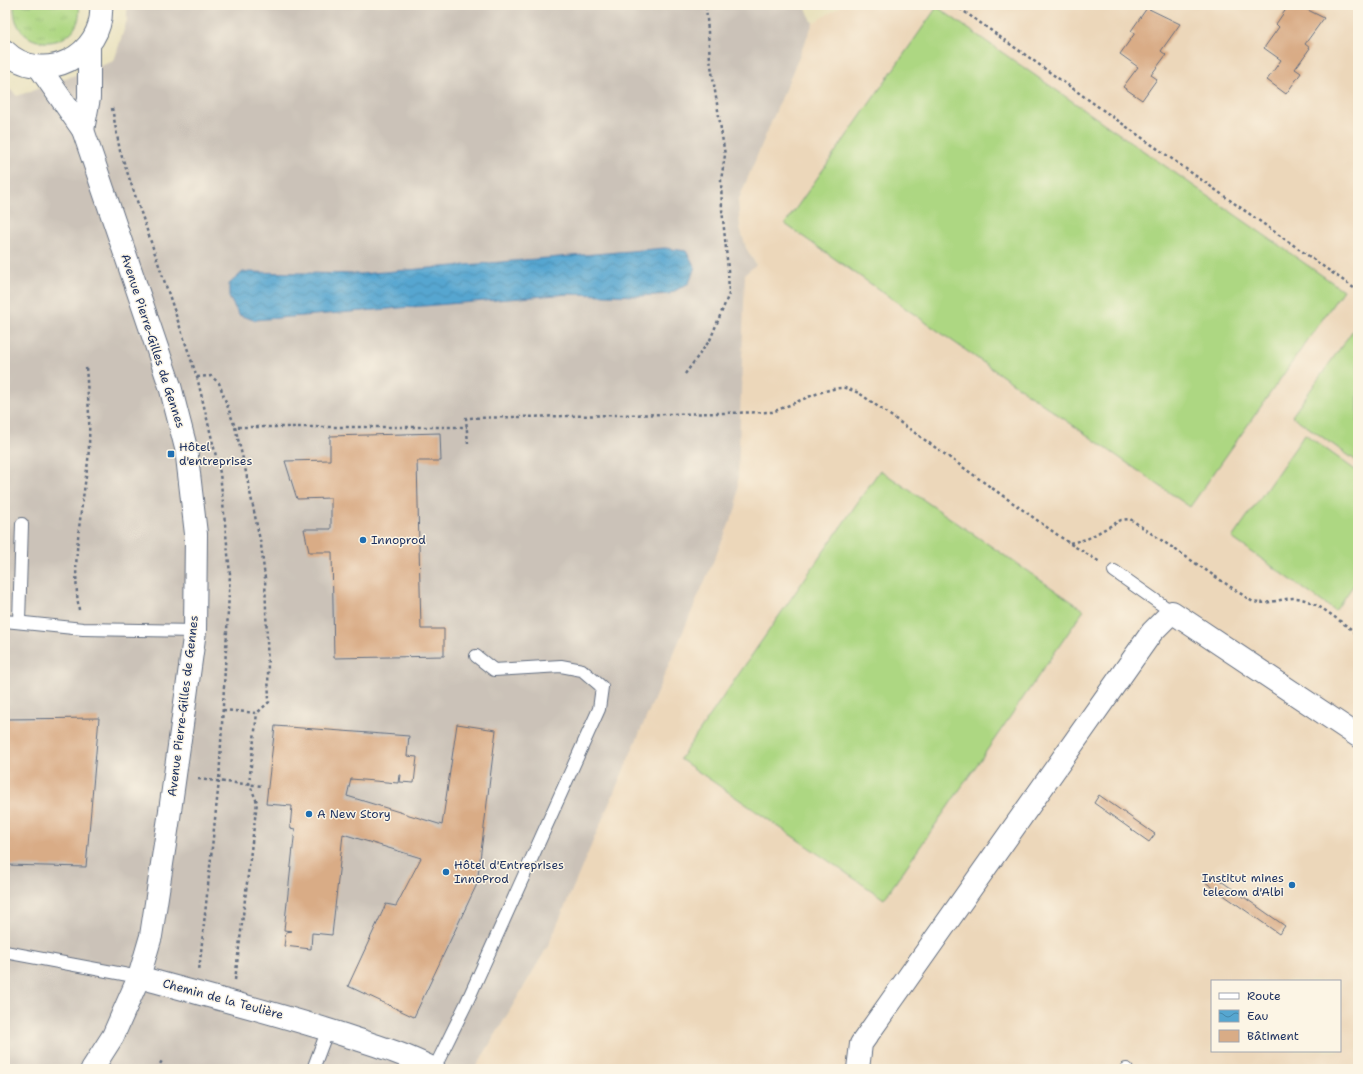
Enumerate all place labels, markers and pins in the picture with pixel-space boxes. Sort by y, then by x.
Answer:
place label: Hôtel d'entreprises [179,439,252,469]
marker: Hôtel d'entreprises [166,449,176,459]
place label: Innoprod [371,532,426,548]
marker: Innoprod [358,535,368,545]
place label: A New Story [317,806,391,822]
marker: A New Story [304,809,314,819]
place label: Hôtel d'Entreprises InnoProd [454,857,564,887]
marker: Hôtel d'Entreprises InnoProd [441,867,451,877]
place label: Institut mines telecom d'Albi [1202,870,1284,900]
marker: Institut mines telecom d'Albi [1287,880,1297,890]

